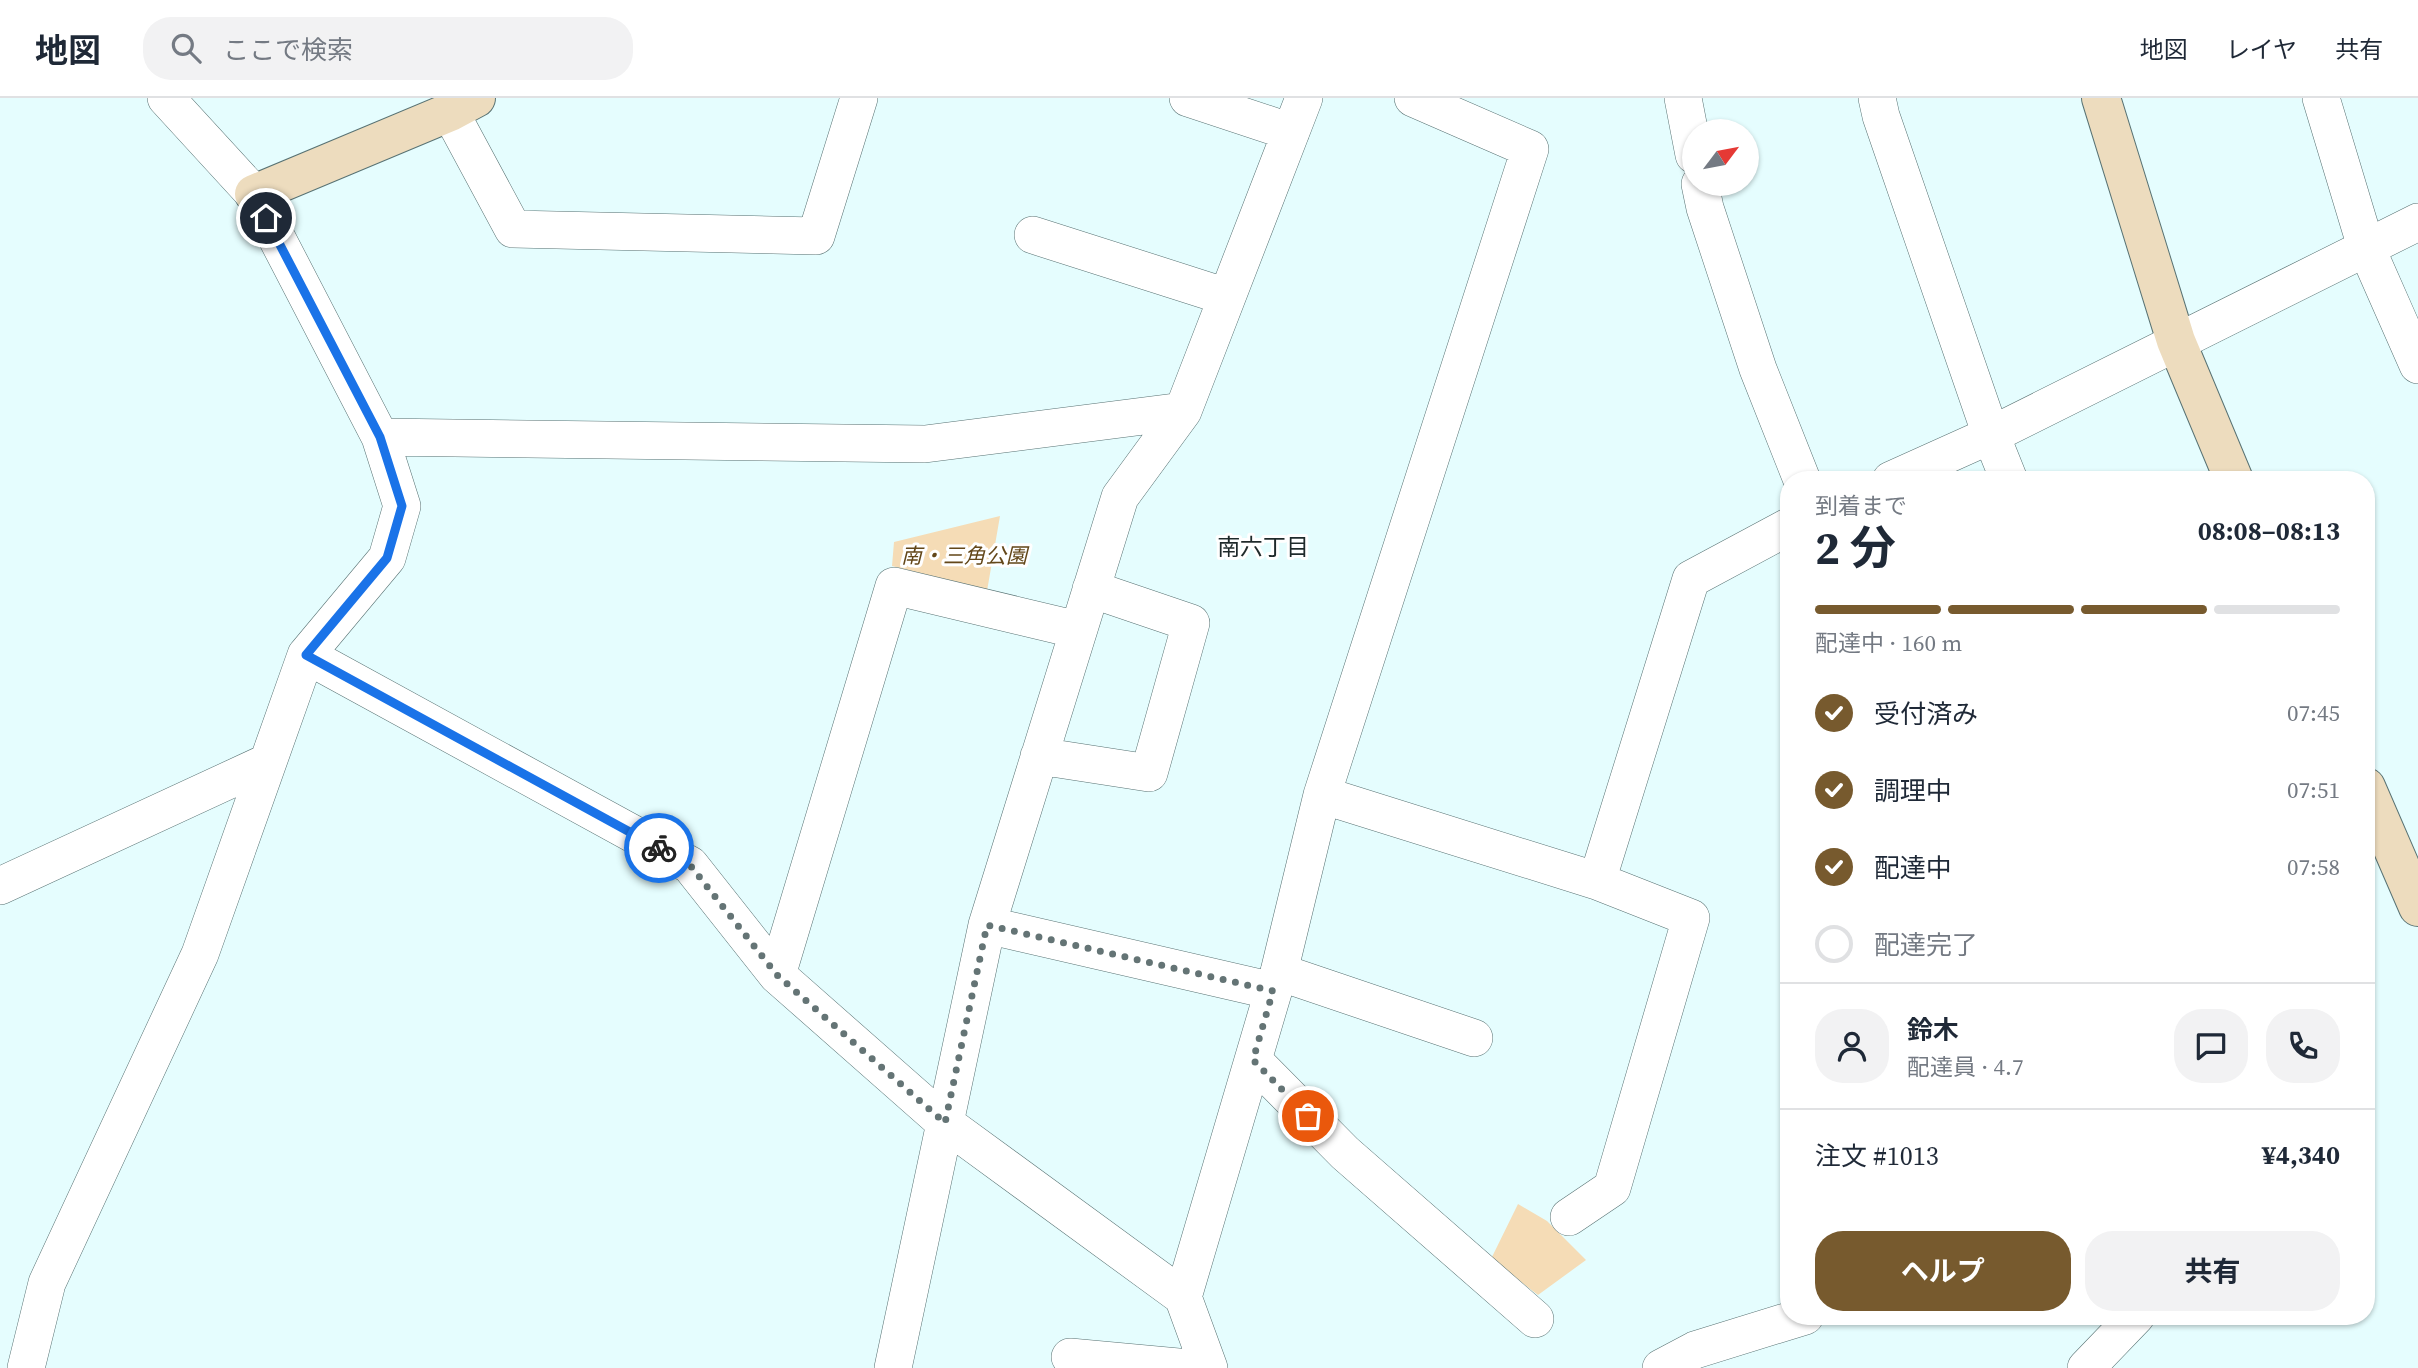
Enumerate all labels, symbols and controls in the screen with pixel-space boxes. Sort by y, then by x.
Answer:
search box [143,17,633,80]
text: 地図 [35,28,101,73]
icon: search [167,29,205,67]
text: ここで検索 [223,32,353,68]
text: 地図 [2140,33,2188,66]
text: レイヤ [2226,33,2297,66]
text: 共有 [2335,33,2383,66]
north arrow [1682,119,1759,196]
map controls [1682,119,1759,196]
pin [236,188,296,248]
icon: home [247,199,285,237]
text: 到着まで [1815,490,1907,522]
text: 08:08–08:13 [2198,513,2340,549]
text: 2 分 [1815,516,1896,579]
district label: 南六丁目 [1217,531,1309,563]
park label: 南・三角公園 [901,541,1030,570]
text: 配達中 · 160 m [1815,627,1962,659]
icon: check [1815,694,1853,732]
text: 受付済み [1874,696,1978,732]
text: 07:45 [2287,697,2340,729]
icon: check [1815,771,1853,809]
text: 調理中 [1874,773,1952,809]
text: 07:51 [2287,774,2340,806]
courier [624,813,694,883]
icon: bike [640,829,678,867]
icon: check [1815,848,1853,886]
text: 配達中 [1874,850,1952,886]
text: 07:58 [2287,851,2340,883]
text: 配達完了 [1874,927,1978,963]
button: person [1815,1009,1889,1083]
button: chat [2174,1009,2248,1083]
button: phone [2266,1009,2340,1083]
text: 鈴木 [1907,1012,1959,1048]
text: 配達員 · 4.7 [1907,1051,2024,1083]
pin [1278,1086,1338,1146]
icon: bag [1289,1097,1327,1135]
text: ¥4,340 [2262,1137,2340,1173]
text: 注文 #1013 [1815,1138,1939,1174]
button: ヘルプ [1815,1231,2071,1311]
button: 共有 [2085,1231,2340,1311]

